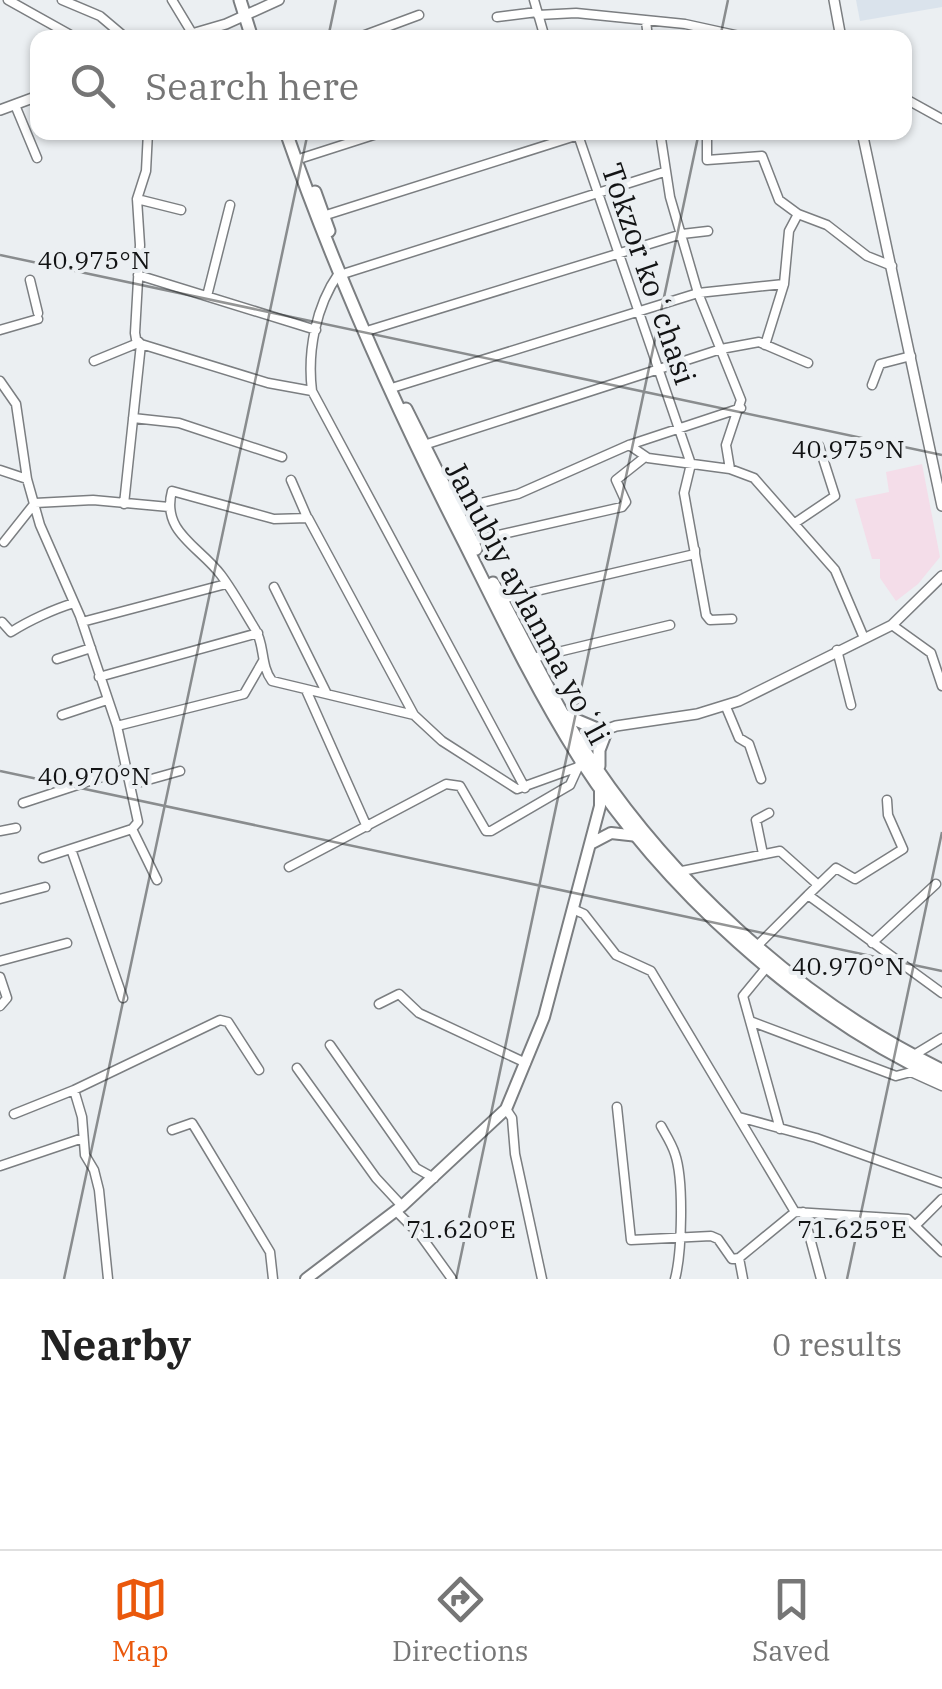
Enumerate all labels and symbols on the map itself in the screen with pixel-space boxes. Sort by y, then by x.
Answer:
street label: Tokzor koʻchasi [593,158,706,389]
text: 40.975°N [38,243,150,276]
text: 40.975°N [792,432,904,465]
street label: Janubiy aylanma yoʻli [437,454,620,751]
text: 40.970°N [38,759,150,792]
text: 40.970°N [792,949,904,982]
text: 71.620°E [406,1212,516,1245]
text: 71.625°E [797,1212,907,1245]

